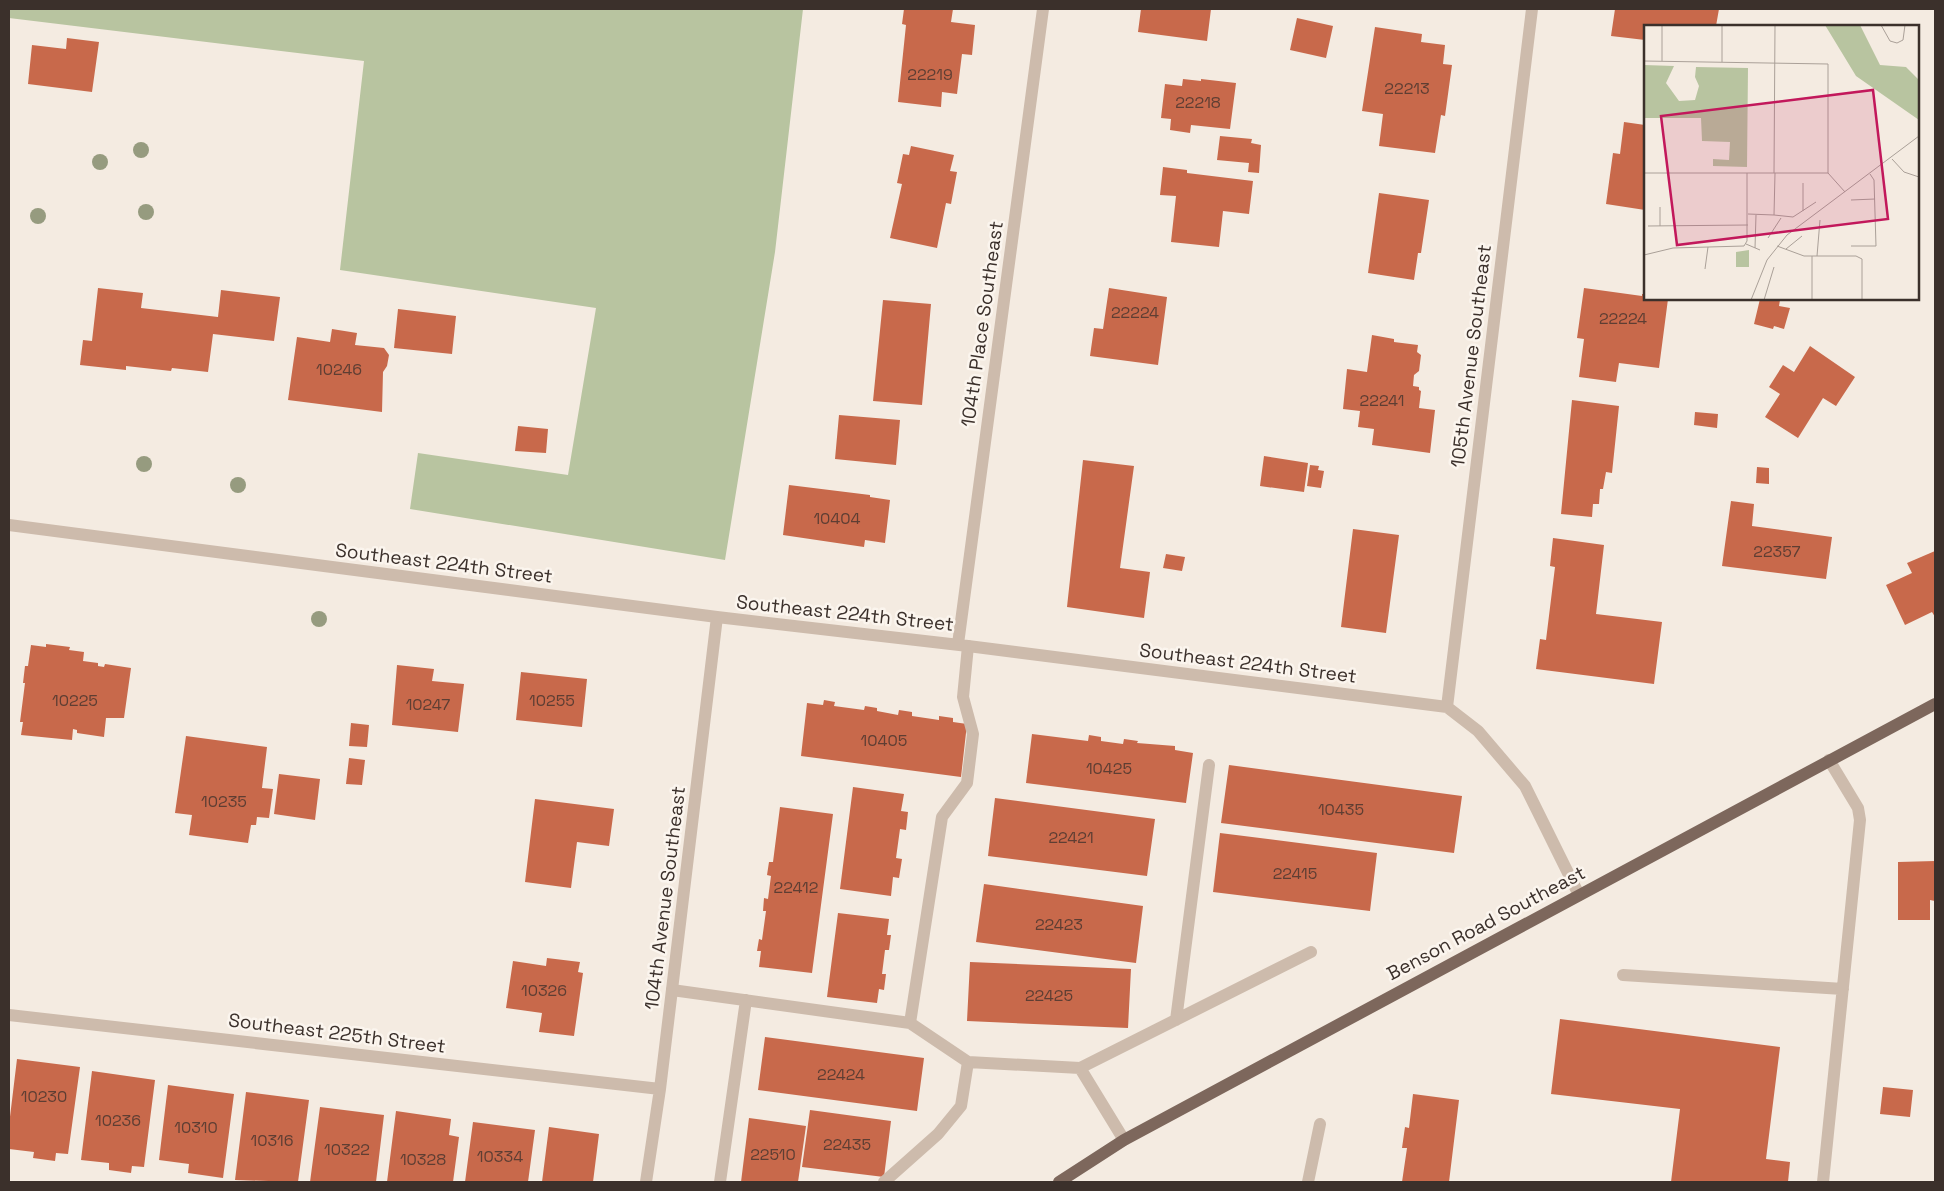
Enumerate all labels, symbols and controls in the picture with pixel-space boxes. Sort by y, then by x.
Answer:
inset map [1644,25,1919,300]
house number: 22219 [907,64,953,85]
house number: 22213 [1384,78,1430,99]
house number: 22218 [1175,92,1221,113]
street label: 104th Place Southeast [955,220,1009,428]
street label: 105th Avenue Southeast [1445,243,1497,469]
house number: 22224 [1111,302,1159,323]
house number: 22224 [1599,308,1647,329]
house number: 10246 [316,359,362,380]
house number: 22241 [1360,390,1404,411]
house number: 10404 [813,508,861,529]
street label: Southeast 224th Street [334,537,554,589]
house number: 22357 [1753,541,1801,562]
street label: Southeast 224th Street [735,589,955,637]
street label: Southeast 224th Street [1138,637,1358,689]
house number: 10225 [52,690,98,711]
house number: 10255 [529,690,575,711]
house number: 10247 [406,694,450,715]
house number: 10405 [861,730,907,751]
house number: 10425 [1086,758,1132,779]
street label: 104th Avenue Southeast [639,785,691,1011]
house number: 10235 [201,791,247,812]
house number: 10435 [1318,799,1364,820]
house number: 22421 [1048,827,1094,848]
street label: Benson Road Southeast [1382,860,1590,986]
house number: 22415 [1273,863,1317,884]
house number: 22412 [774,877,818,898]
house number: 22423 [1035,914,1083,935]
house number: 10326 [521,980,567,1001]
house number: 22425 [1025,985,1073,1006]
street label: Southeast 225th Street [227,1007,447,1059]
house number: 22424 [817,1064,865,1085]
house number: 10230 [21,1086,67,1107]
house number: 10236 [95,1110,141,1131]
house number: 10310 [174,1117,218,1138]
house number: 10316 [251,1130,293,1151]
house number: 22435 [823,1134,871,1155]
house number: 10322 [324,1139,370,1160]
house number: 22510 [750,1144,796,1165]
house number: 10334 [477,1146,523,1167]
house number: 10328 [400,1149,446,1170]

